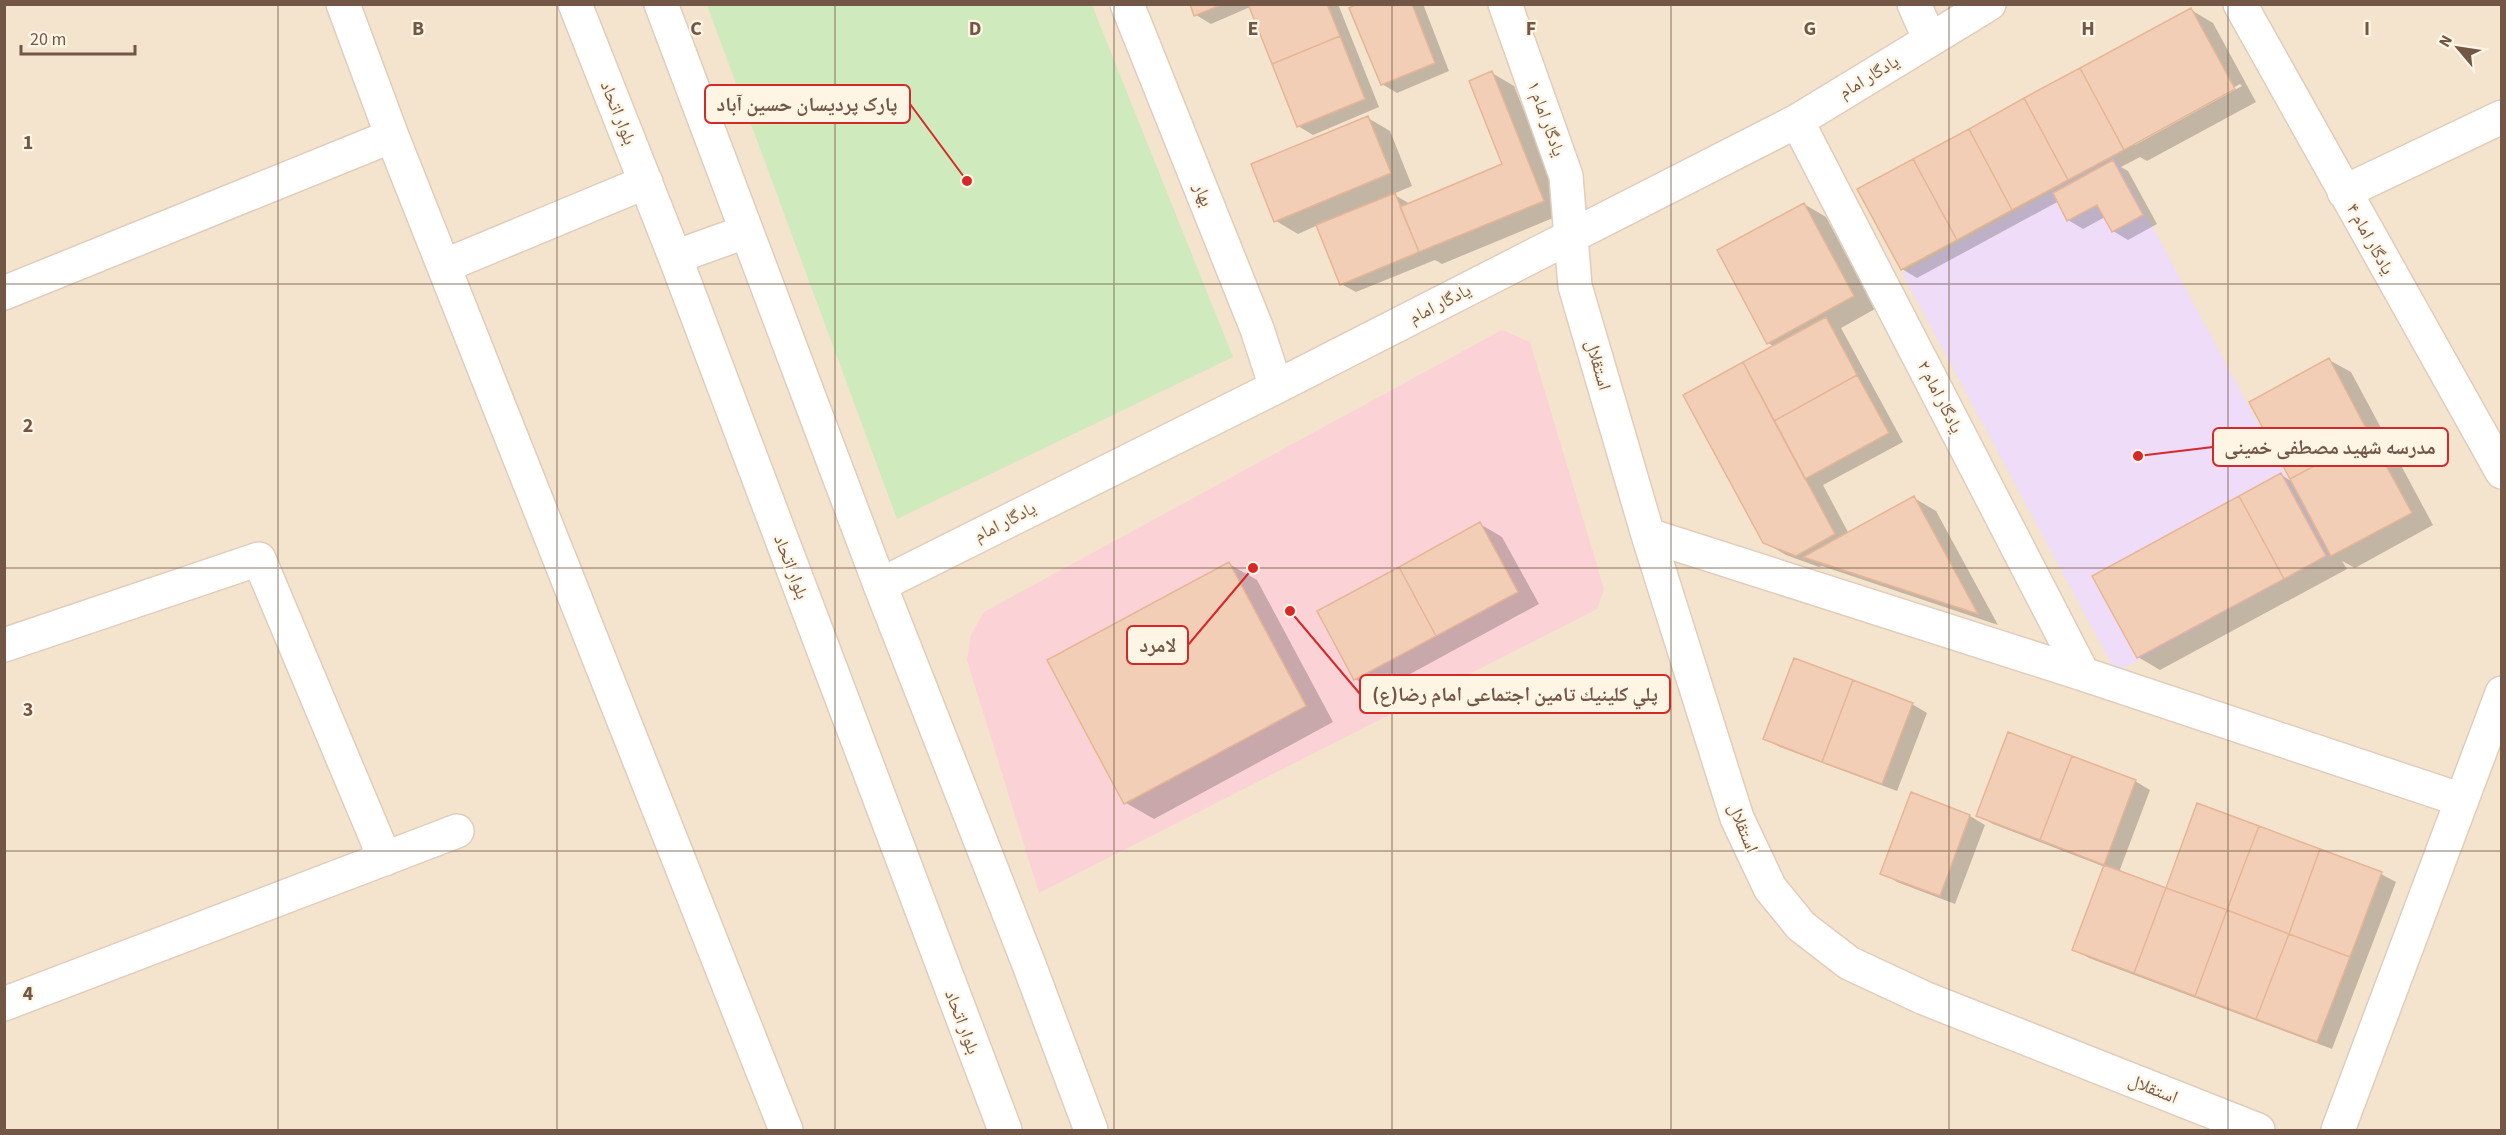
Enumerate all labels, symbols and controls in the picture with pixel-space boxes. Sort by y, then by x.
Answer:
text: B [412,15,424,43]
text: C [690,15,702,43]
text: D [969,15,981,43]
text: E [1248,15,1258,43]
text: F [1526,15,1536,43]
text: G [1804,15,1816,43]
text: H [2081,15,2095,43]
text: I [2364,15,2370,43]
scale bar [21,18,135,56]
north arrow [2428,18,2488,78]
text: 20 m [30,27,66,52]
text: N [2434,31,2458,51]
street label: یادگار امام [1834,49,1904,105]
street label: بلوار اتحاد [594,77,642,149]
street label: یادگار امام ۱ [1521,78,1571,160]
callout: پارک پردیسان حسین آباد [705,85,910,123]
text: پارک پردیسان حسین آباد [717,91,898,119]
text: 1 [23,129,33,157]
street label: بهار [1187,179,1219,211]
street label: یادگار امام ۴ [2340,199,2400,279]
street label: یادگار امام [1405,278,1475,330]
street label: استقلال [1579,337,1617,393]
street label: یادگار امام ۲ [1911,356,1969,438]
text: 2 [23,412,33,440]
callout: مدرسه شهید مصطفی خمینی [2213,428,2448,466]
text: مدرسه شهید مصطفی خمینی [2224,434,2436,462]
street label: یادگار امام [970,496,1040,548]
street label: بلوار اتحاد [767,531,815,603]
callout: لامرد [1127,626,1188,664]
text: لامرد [1140,632,1176,660]
callout: پلي كلينيك تامین اجتماعی امام رضا(ع) [1360,675,1670,713]
text: پلي كلينيك تامین اجتماعی امام رضا(ع) [1372,681,1658,710]
text: 3 [23,696,33,724]
street label: استقلال [1722,800,1764,856]
text: 4 [23,980,34,1008]
street label: بلوار اتحاد [938,986,986,1058]
street label: استقلال [2125,1068,2181,1110]

